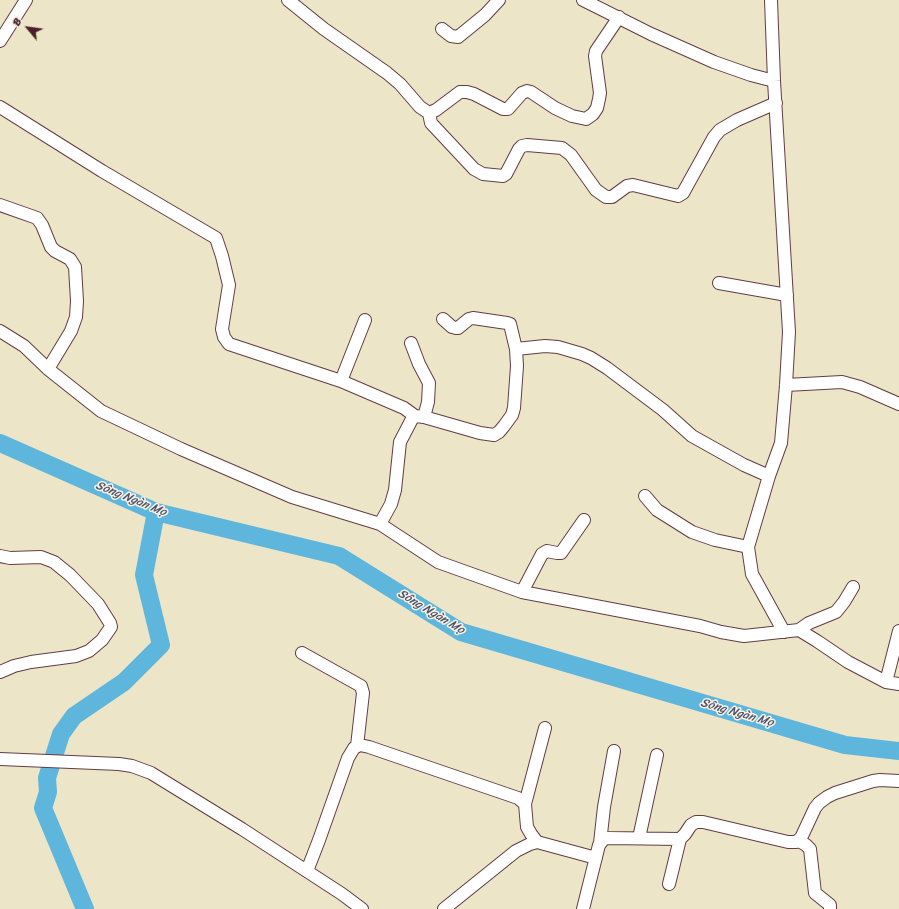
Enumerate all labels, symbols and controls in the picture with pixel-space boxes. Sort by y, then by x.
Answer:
north arrow [8,8,48,48]
text: B [7,14,27,30]
water label: Sông Ngàn Mọ [93,478,169,520]
water label: Sông Ngàn Mọ [395,586,467,638]
water label: Sông Ngàn Mọ [699,696,775,730]

